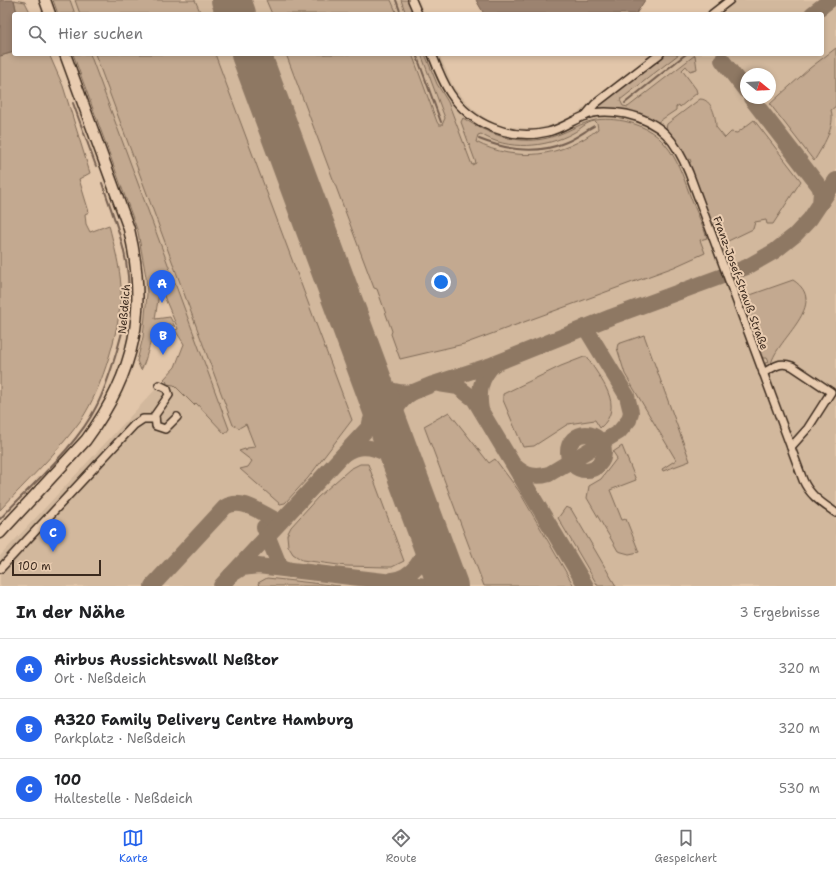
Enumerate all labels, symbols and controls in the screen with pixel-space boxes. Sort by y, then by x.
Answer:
search box [12,12,824,56]
icon: search [26,23,48,45]
text: Hier suchen [58,24,143,44]
north arrow [740,68,776,104]
street label: Franz-Josef-Strauß Straße [709,214,772,352]
pin: A [149,270,175,303]
your location [431,272,451,292]
street label: Neßdeich [115,283,134,335]
pin: B [150,322,176,355]
pin: C [40,519,66,552]
scale bar [12,558,101,577]
text: 100 m [18,559,51,574]
text: In der Nähe [16,601,125,623]
text: 3 Ergebnisse [740,604,820,621]
text: Airbus Aussichtswall Neßtor [54,650,279,670]
text: A [24,660,34,677]
text: 320 m [778,660,820,677]
text: Ort · Neßdeich [54,670,146,687]
text: A320 Family Delivery Centre Hamburg [54,710,353,730]
text: B [25,720,33,737]
text: 320 m [778,720,820,737]
text: Parkplatz · Neßdeich [54,730,186,747]
text: 100 [54,770,81,790]
text: C [25,780,33,797]
text: 530 m [779,780,820,797]
text: Haltestelle · Neßdeich [54,790,193,807]
tab: Karte [119,827,148,866]
tab: Route [386,827,417,866]
tab: Gespeichert [655,827,717,866]

